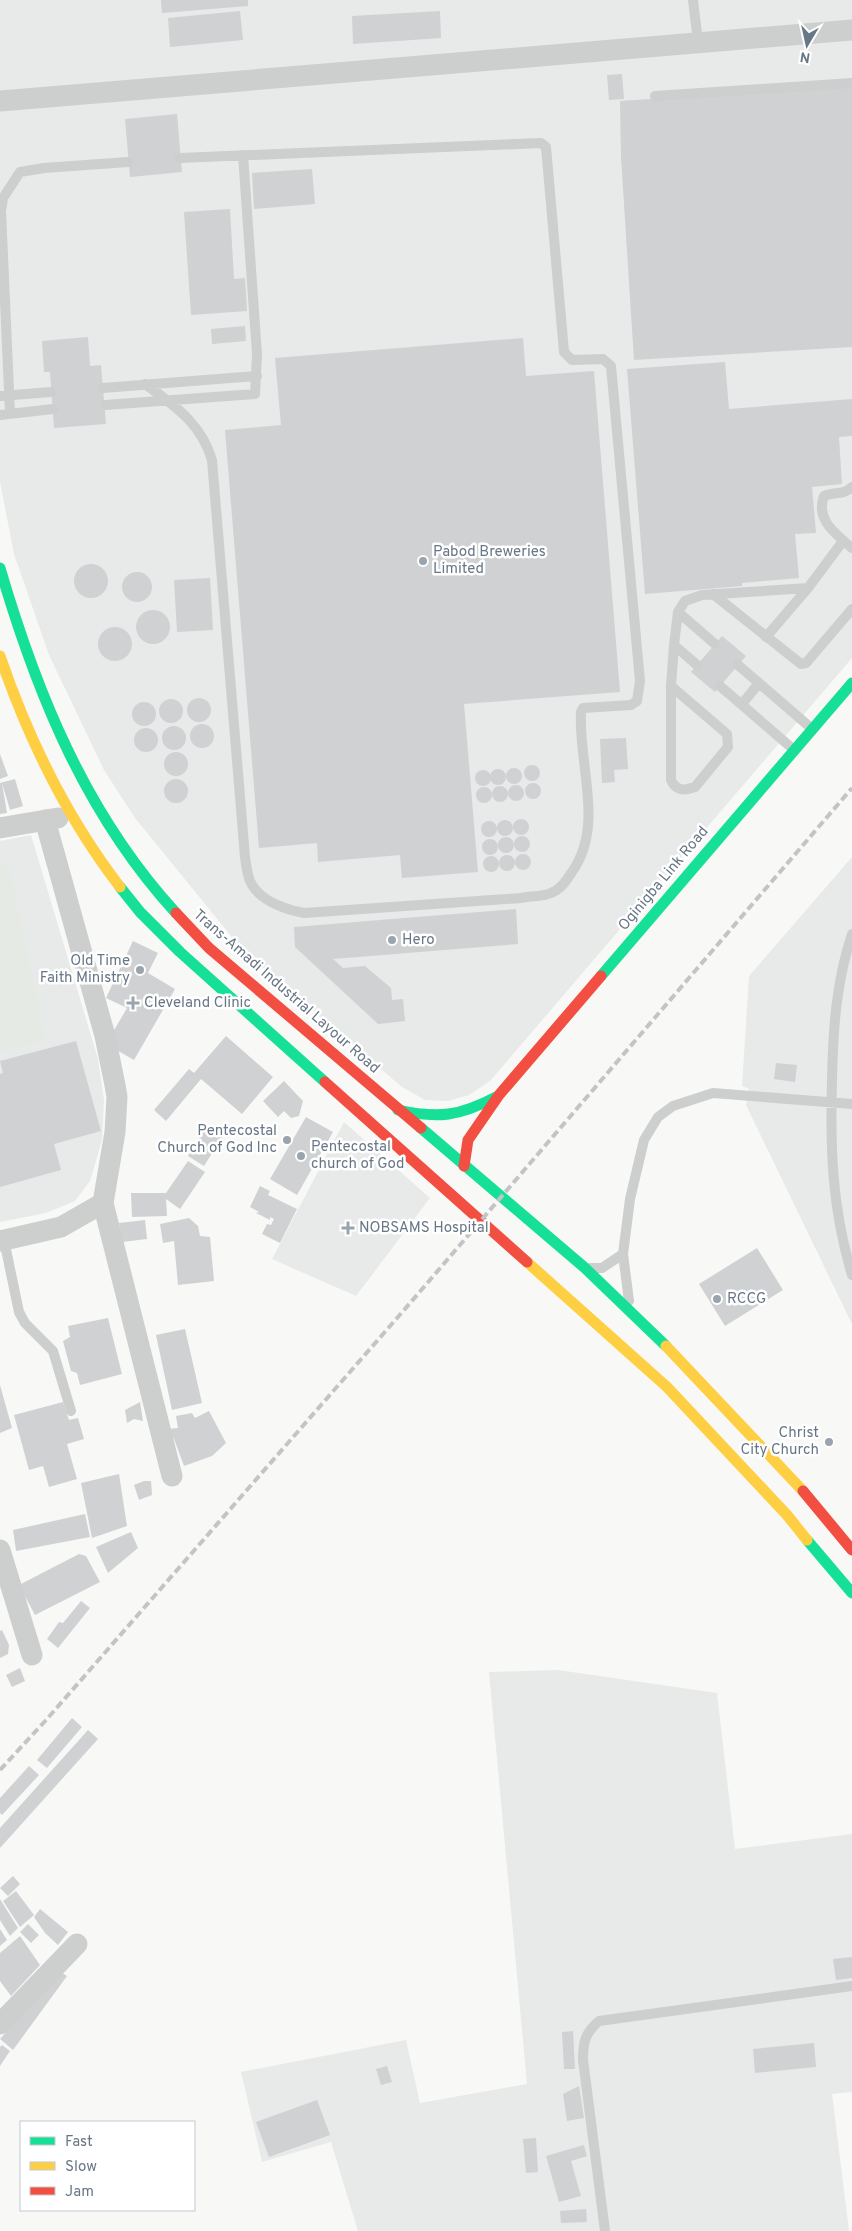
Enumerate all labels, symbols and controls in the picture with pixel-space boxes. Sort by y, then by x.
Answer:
north arrow [782,20,832,70]
text: N [799,47,812,66]
place label: Pabod Breweries Limited [433,543,546,579]
marker: Pabod Breweries Limited [417,555,429,567]
street label: Oginigba Link Road [615,823,713,935]
street label: Trans-Amadi Industrial Layour Road [189,906,383,1078]
place label: Hero [402,931,435,950]
marker: Hero [386,934,398,946]
place label: Old Time Faith Ministry [40,952,130,988]
marker: Old Time Faith Ministry [134,964,146,976]
place label: Cleveland Clinic [144,994,251,1013]
marker: Cleveland Clinic [126,996,140,1010]
place label: Pentecostal Church of God Inc [157,1122,277,1158]
marker: Pentecostal Church of God Inc [281,1134,293,1146]
place label: Pentecostal church of God [311,1138,405,1174]
marker: Pentecostal church of God [295,1150,307,1162]
place label: NOBSAMS Hospital [359,1219,489,1238]
marker: NOBSAMS Hospital [341,1221,355,1235]
place label: RCCG [727,1290,766,1309]
marker: RCCG [711,1293,723,1305]
place label: Christ City Church [741,1424,819,1460]
marker: Christ City Church [823,1436,835,1448]
legend [20,2121,195,2211]
text: Fast [65,2133,93,2152]
text: Slow [65,2158,97,2177]
text: Jam [65,2183,94,2202]

